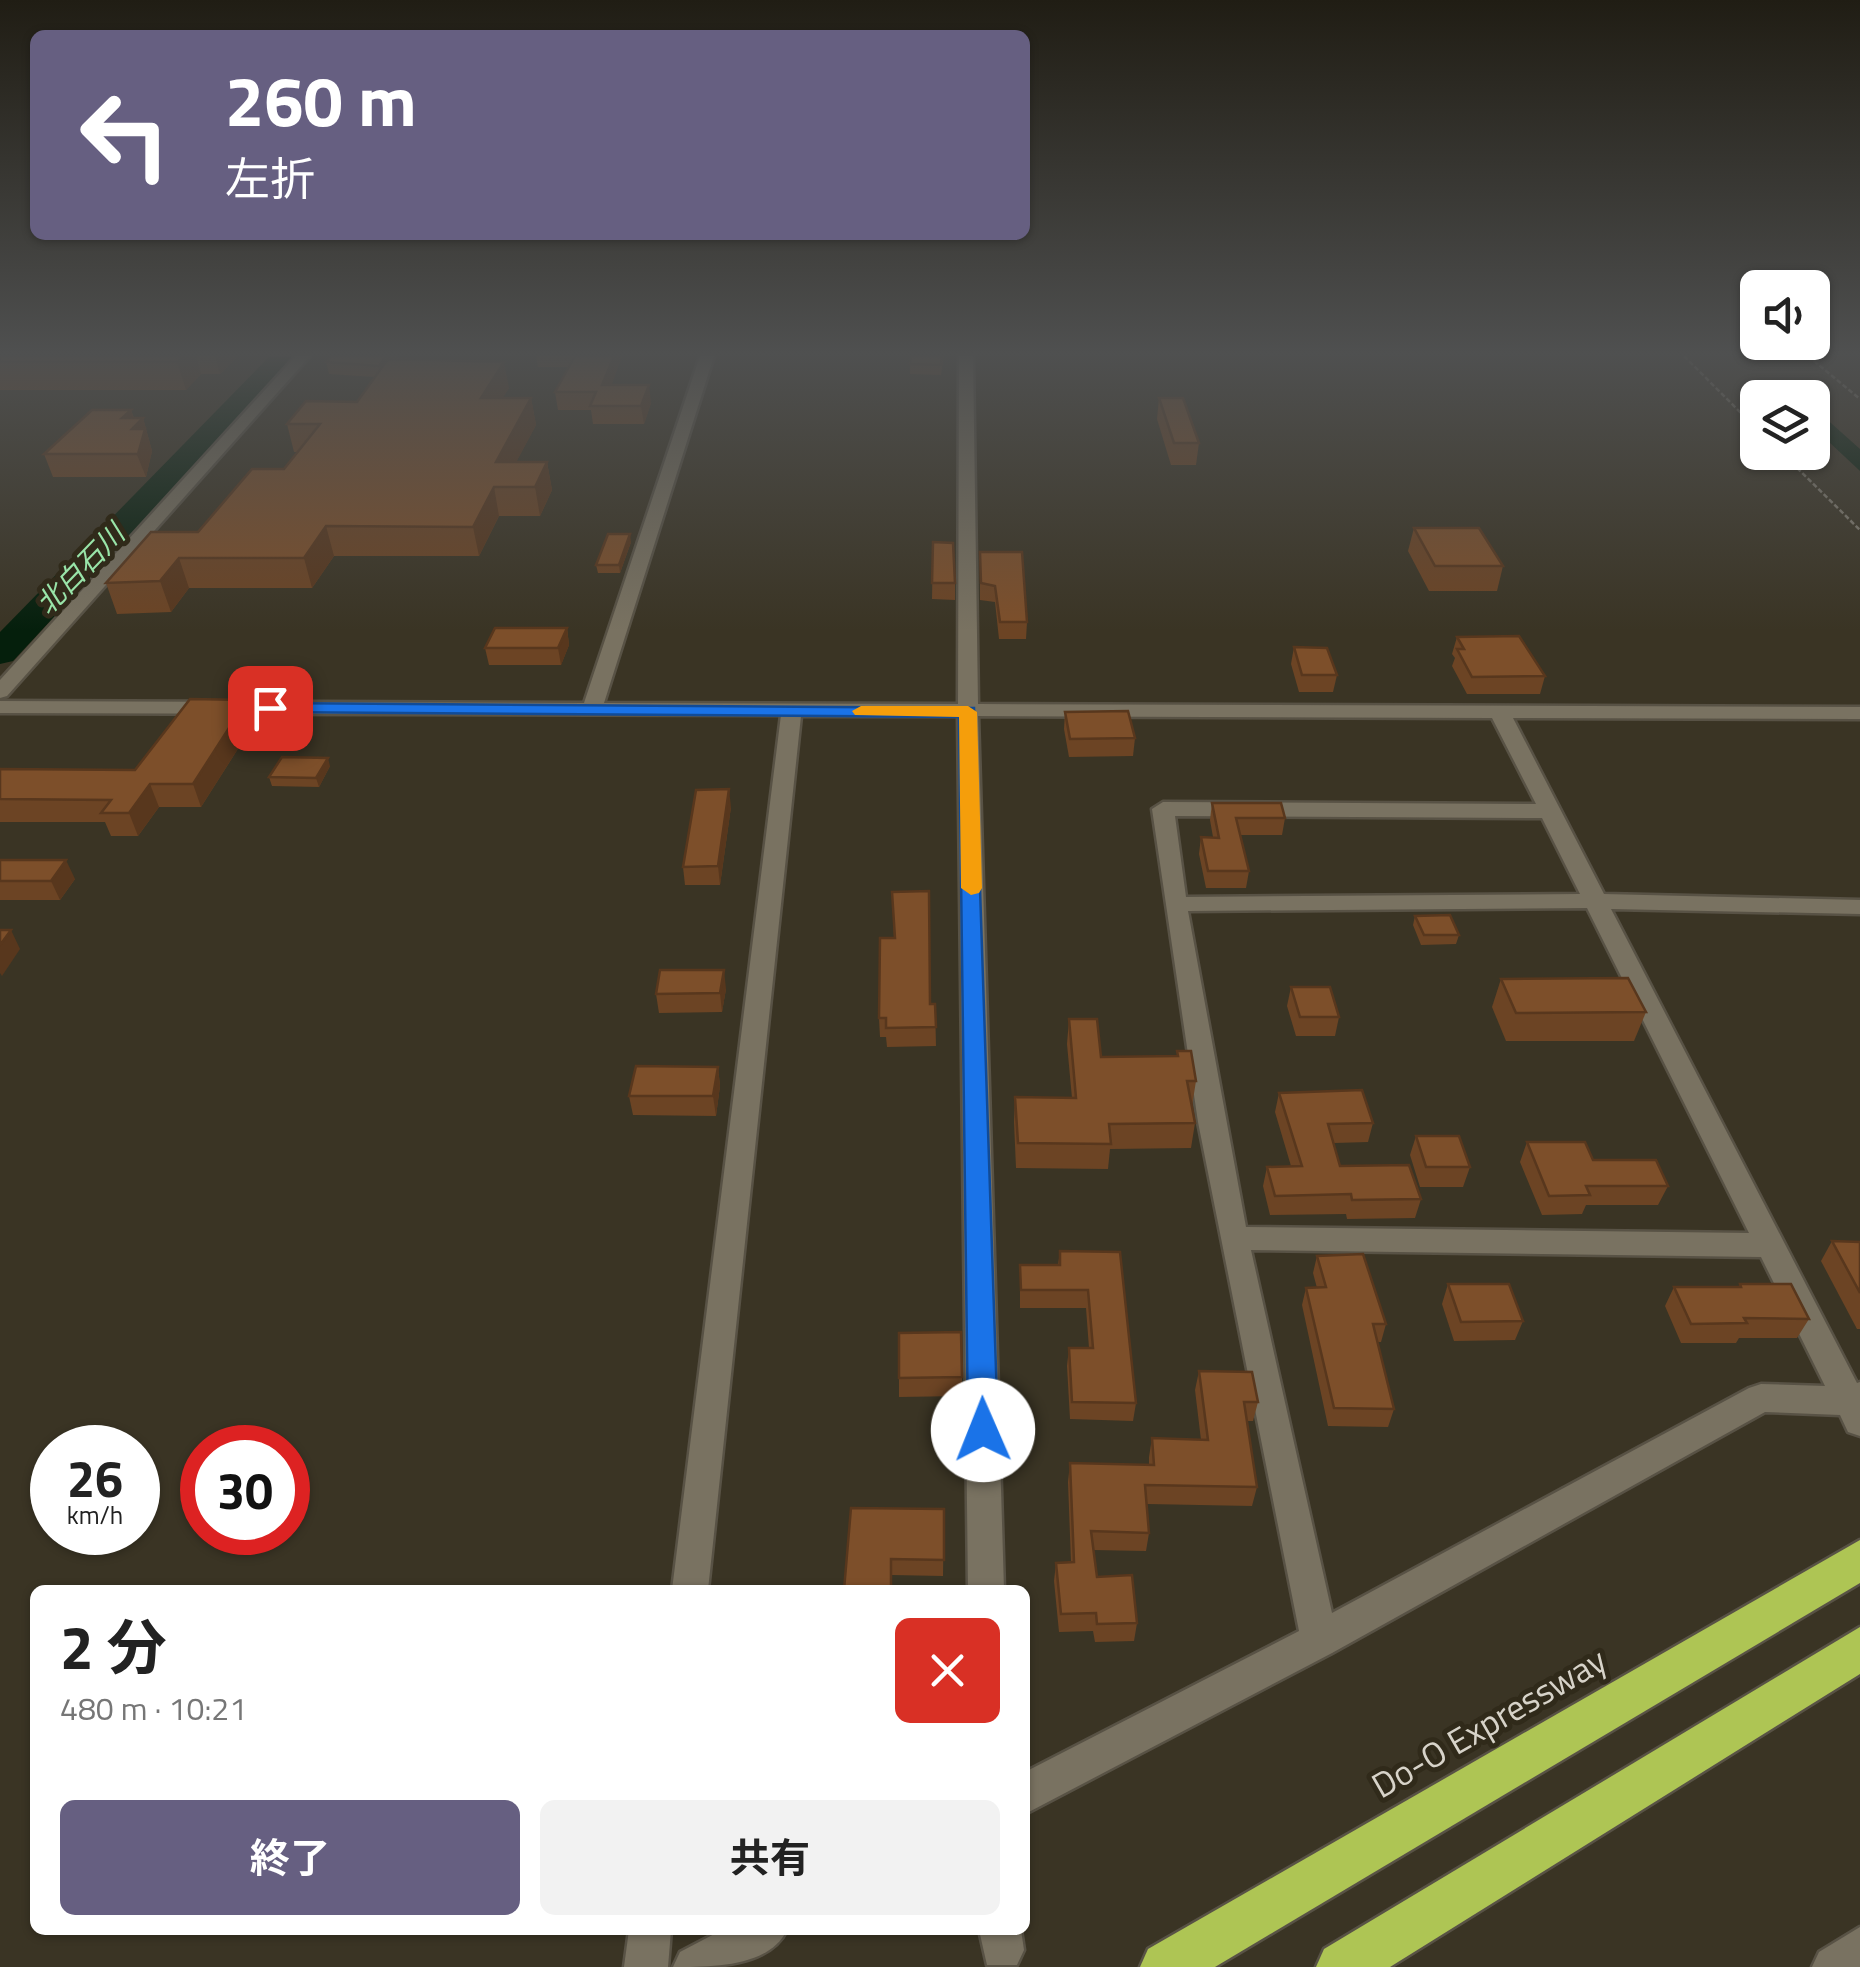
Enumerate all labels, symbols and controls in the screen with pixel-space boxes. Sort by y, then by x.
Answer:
text: 260 m [225,47,417,153]
icon: left [60,70,190,200]
text: 左折 [225,144,315,212]
map controls [1740,270,1830,470]
button: sound [1740,270,1830,360]
button: layers [1740,380,1830,470]
water label: 北白石川 [25,511,136,624]
pin [228,666,313,751]
icon: arrive [243,681,298,736]
position arrow [931,1378,1035,1482]
speed limit sign: 30 [180,1425,310,1555]
text: 26 [67,1440,123,1516]
text: km/h [67,1496,123,1534]
text: 2 分 [60,1601,167,1692]
button: close [895,1618,1000,1723]
street label: Do-O Expressway [1361,1633,1616,1811]
text: 480 m · 10:21 [60,1684,247,1732]
button: 終了 [60,1800,520,1915]
button: 共有 [540,1800,1000,1915]

